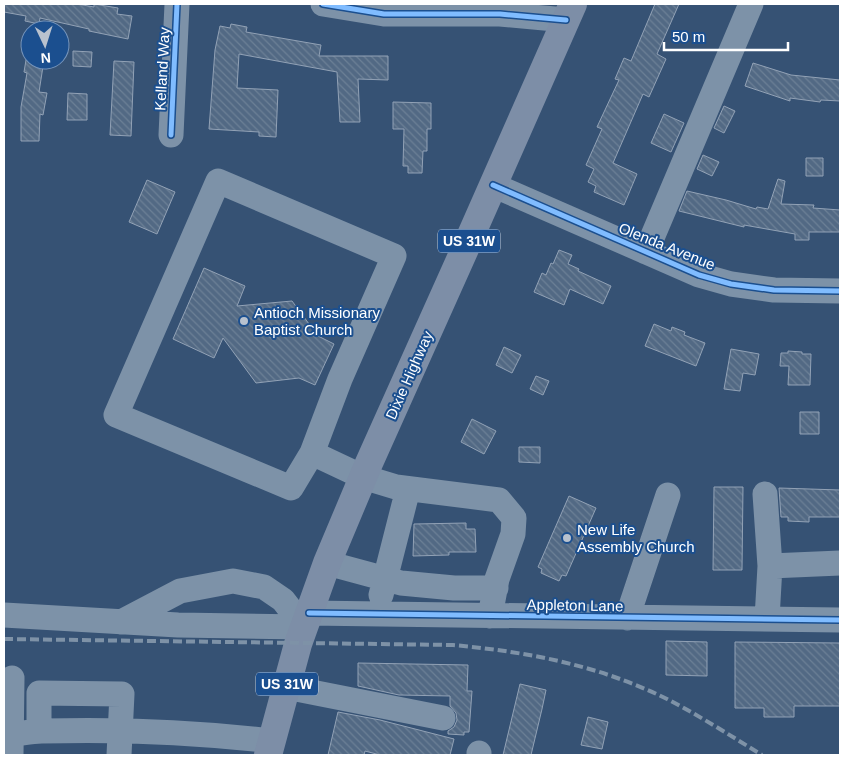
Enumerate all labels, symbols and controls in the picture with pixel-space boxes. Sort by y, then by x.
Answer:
north arrow [20,20,70,70]
scale bar [664,20,788,52]
street label: Kelland Way [151,26,173,111]
text: 50 m [672,28,705,45]
text: N [40,50,52,66]
street label: Olenda Avenue [616,219,718,273]
road number: US 31W [438,230,500,252]
place label: Antioch Missionary Baptist Church [254,304,380,338]
marker: Antioch Missionary Baptist Church [238,315,250,327]
street label: Dixie Highway [382,328,436,422]
place label: New Life Assembly Church [577,521,695,555]
marker: New Life Assembly Church [561,532,573,544]
street label: Appleton Lane [526,596,624,614]
road number: US 31W [256,672,318,696]

